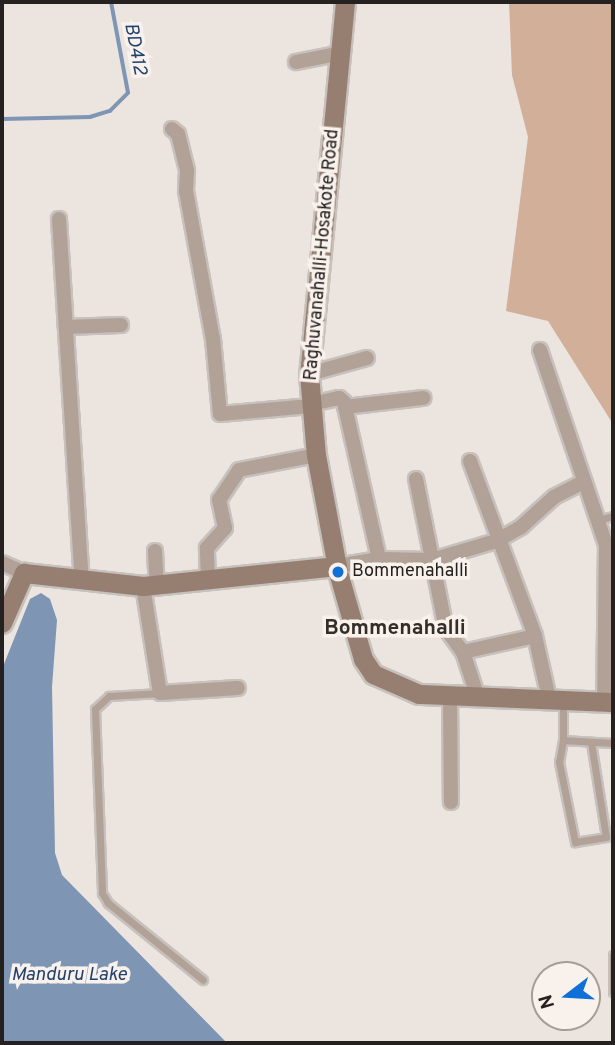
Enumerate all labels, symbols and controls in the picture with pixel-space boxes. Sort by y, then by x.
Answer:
water label: BD412 [118,21,150,77]
street label: Raghuvanahalli-Hosakote Road [301,128,345,382]
place label: Bommenahalli [352,561,468,583]
marker: Bommenahalli [330,564,346,580]
district label: Bommenahalli [324,616,466,642]
north arrow [531,961,601,1031]
water label: Manduru Lake [11,965,127,987]
text: N [534,992,561,1012]

